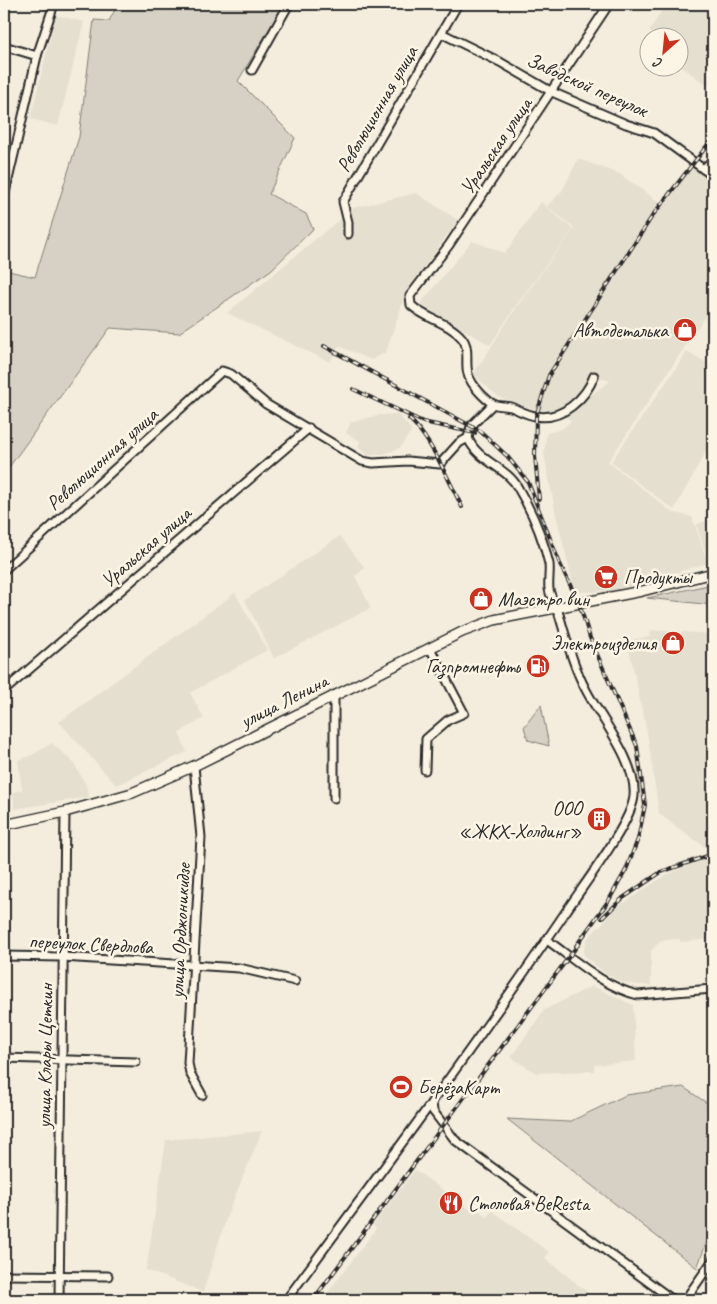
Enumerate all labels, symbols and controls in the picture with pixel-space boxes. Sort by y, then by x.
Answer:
north arrow [640,28,690,78]
street label: Революционная улица [331,40,424,177]
street label: Заводской переулок [523,47,653,123]
text: С [650,53,665,72]
street label: Уральская улица [455,91,538,199]
shop icon: Автодеталька [672,317,698,343]
place label: Автодеталька [573,318,669,343]
street label: Революционная улица [41,402,164,516]
street label: Уральская улица [96,500,198,593]
supermarket icon: Продукты [593,564,619,590]
place label: Продукты [624,565,693,590]
shop icon: Маэстро вин [468,586,494,612]
place label: Маэстро вин [498,587,591,612]
shop icon: Электроизделия [660,630,686,656]
place label: Электроизделия [551,631,658,656]
fuel station icon: Газпромнефть [525,653,551,679]
place label: Газпромнефть [426,654,522,680]
street label: улица Ленина [235,667,334,734]
place label: ООО «ЖКХ-Холдинг» [458,796,584,844]
building icon: ООО «ЖКХ-Холдинг» [586,806,612,832]
street label: улица Орджоникидзе [164,861,196,1000]
street label: переулок Свердлова [28,928,155,960]
street label: улица Клары Цеткин [31,982,59,1130]
sports icon: БерёзаКарт [388,1074,414,1100]
place label: БерёзаКарт [418,1075,500,1101]
restaurant icon: Столовая BeResta [438,1190,464,1216]
place label: Столовая BeResta [468,1191,591,1216]

